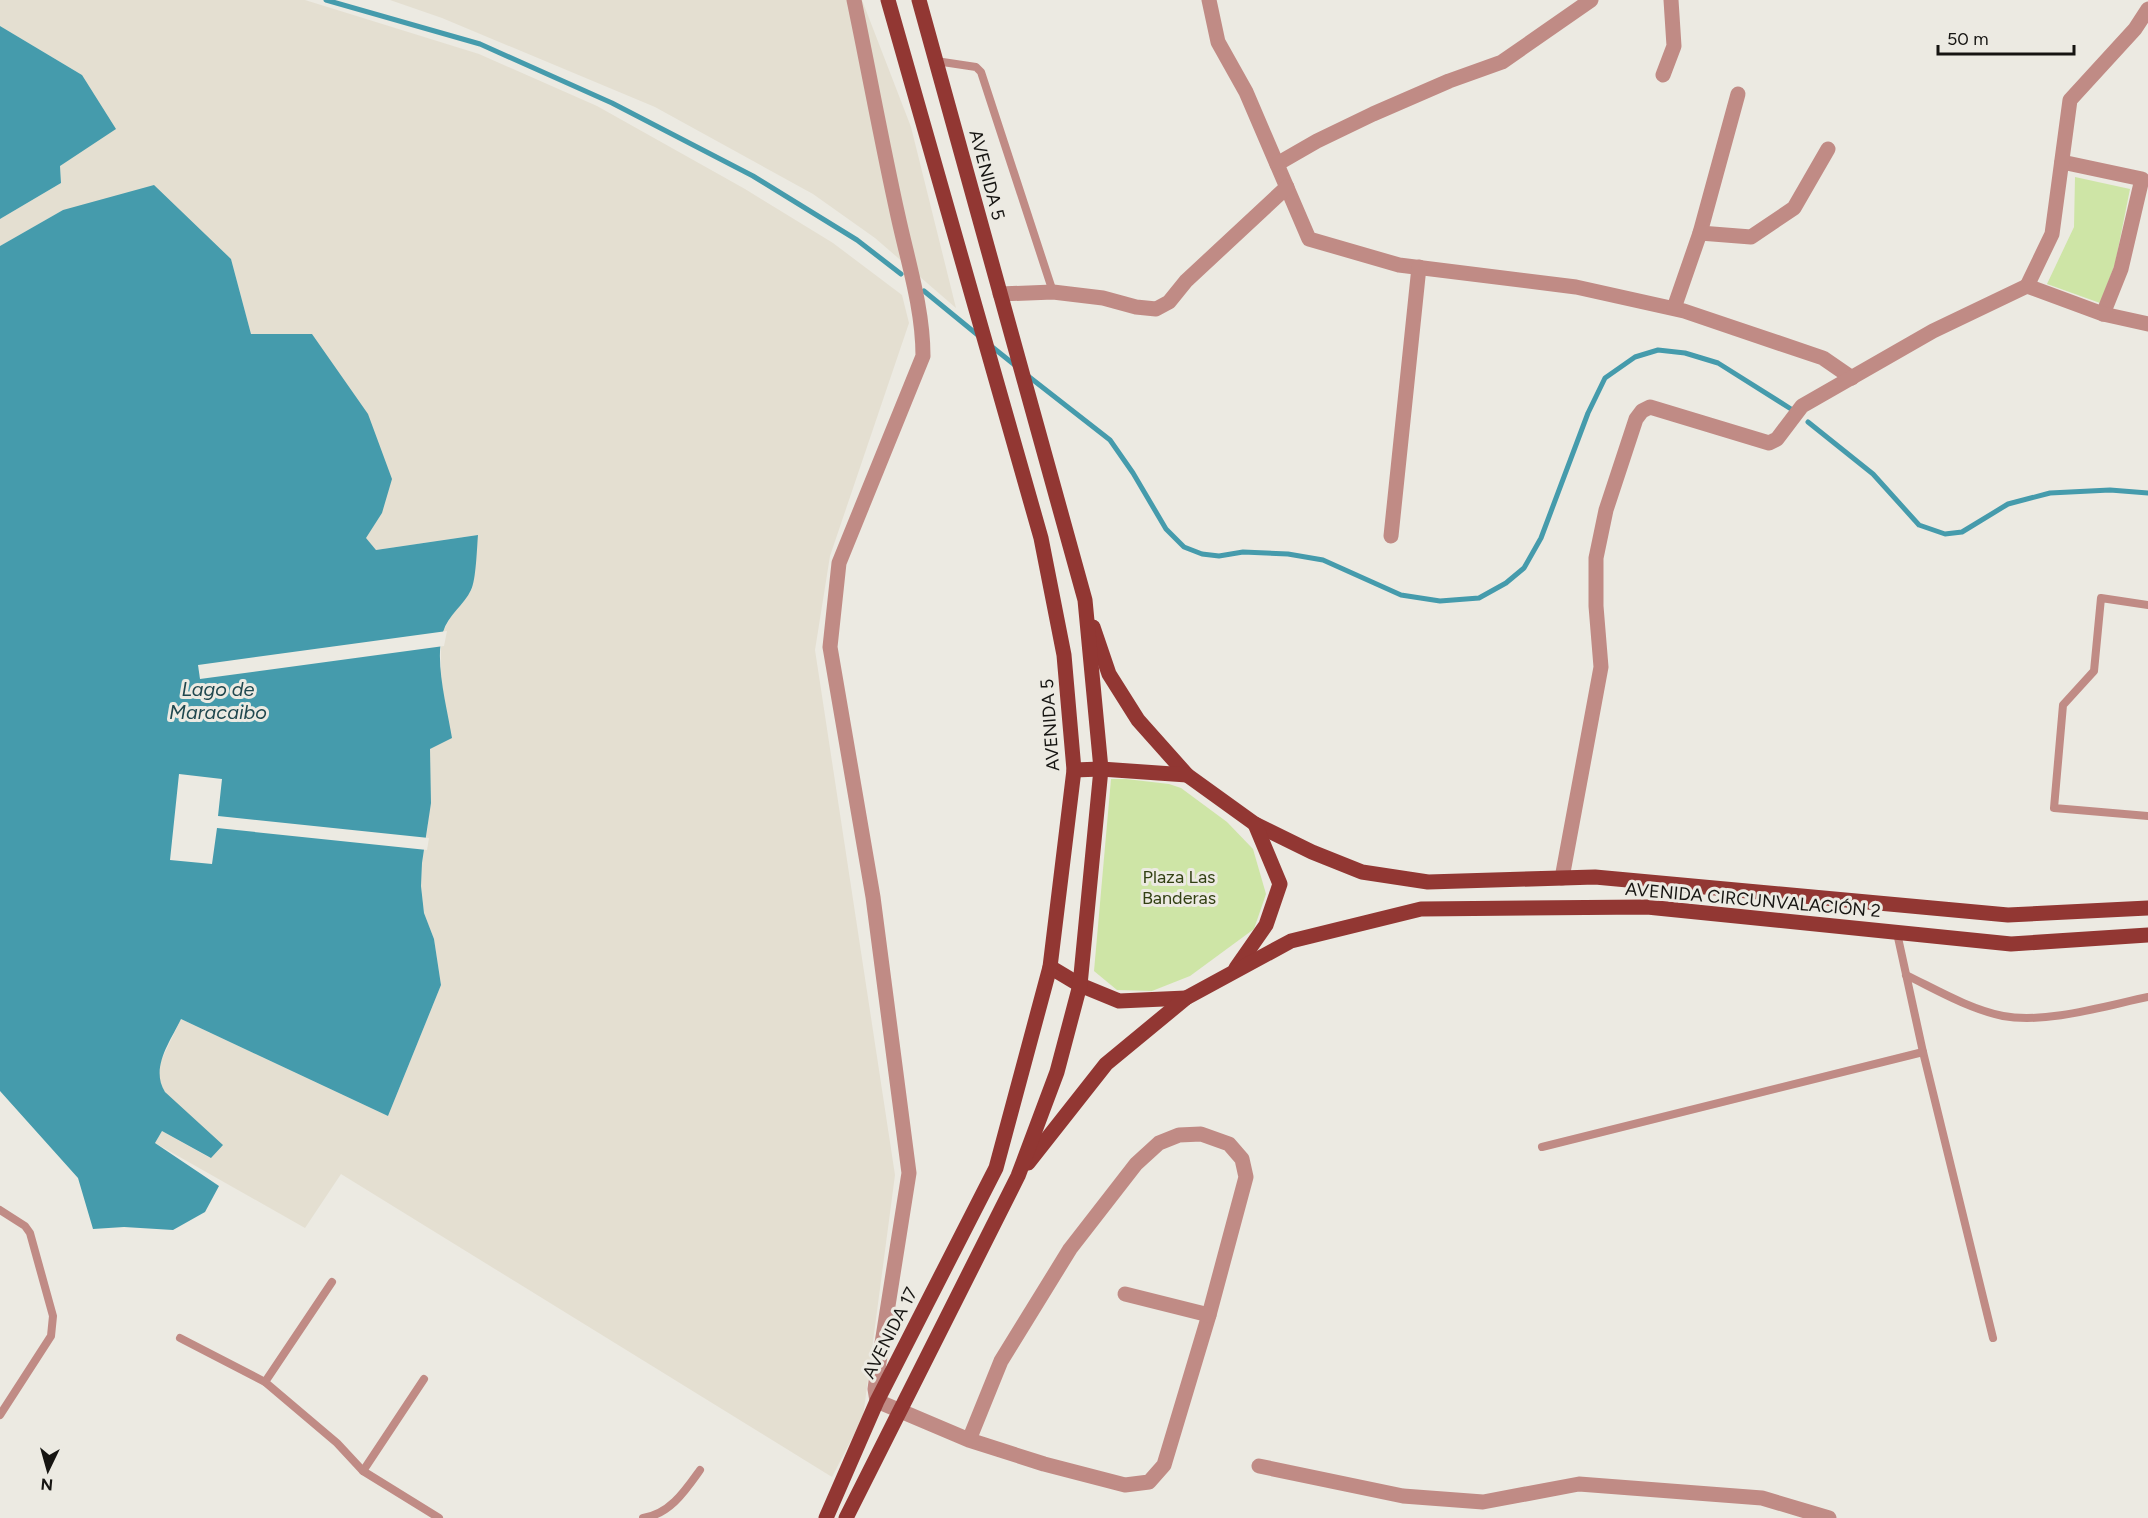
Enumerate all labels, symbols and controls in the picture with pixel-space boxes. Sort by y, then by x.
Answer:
scale bar [1938,18,2074,56]
text: 50 m [1947,28,1989,50]
street label: AVENIDA 5 [964,127,1010,223]
water label: Lago de Maracaibo [169,677,267,724]
street label: AVENIDA 5 [1036,678,1064,772]
park label: Plaza Las Banderas [1142,866,1216,909]
street label: AVENIDA CIRCUNVALACIÓN 2 [1624,878,1882,922]
street label: AVENIDA 17 [858,1283,923,1382]
north arrow [18,1440,78,1500]
text: N [40,1474,54,1494]

